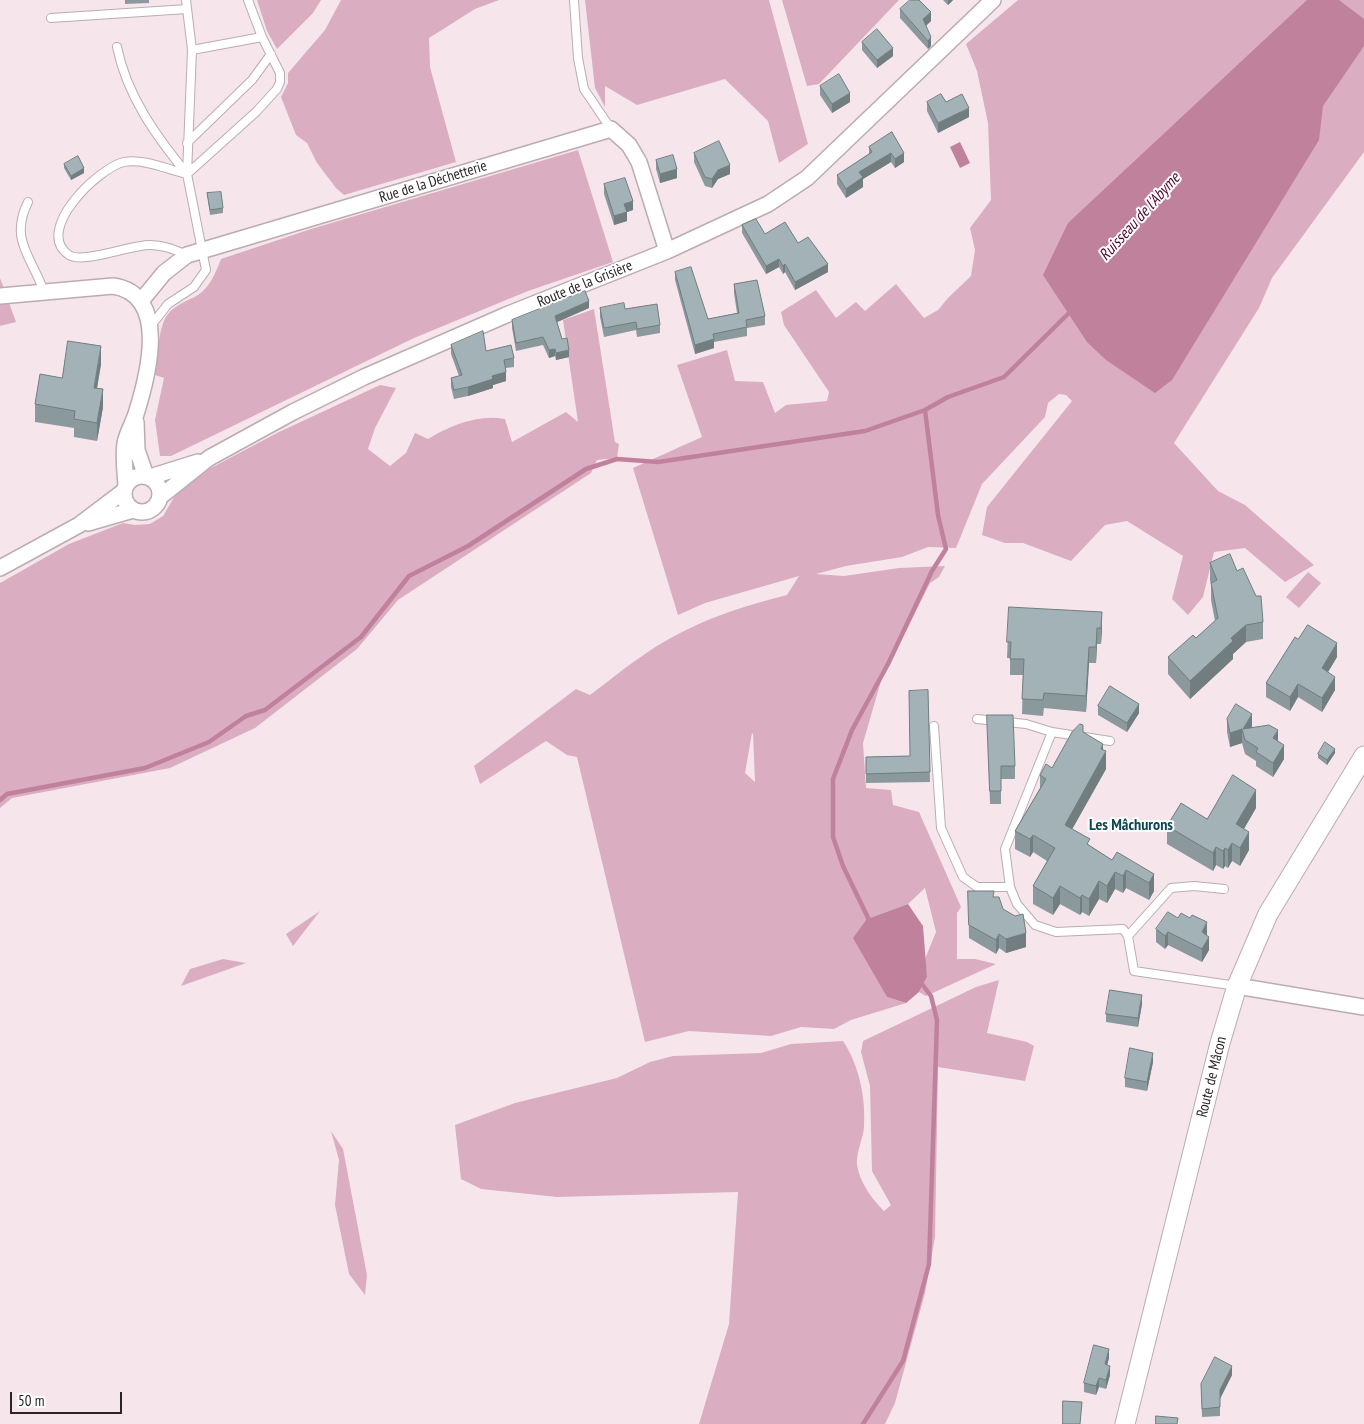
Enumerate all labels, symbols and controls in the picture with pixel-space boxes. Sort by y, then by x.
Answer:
street label: Rue de la Déchetterie [377,157,489,207]
water label: Ruisseau de l'Abyme [1096,169,1184,265]
street label: Route de la Grisière [535,257,635,311]
district label: Les Mâchurons [1089,815,1173,835]
street label: Route de Mâcon [1193,1035,1231,1119]
scale bar [12,1382,125,1414]
text: 50 m [18,1391,44,1410]

